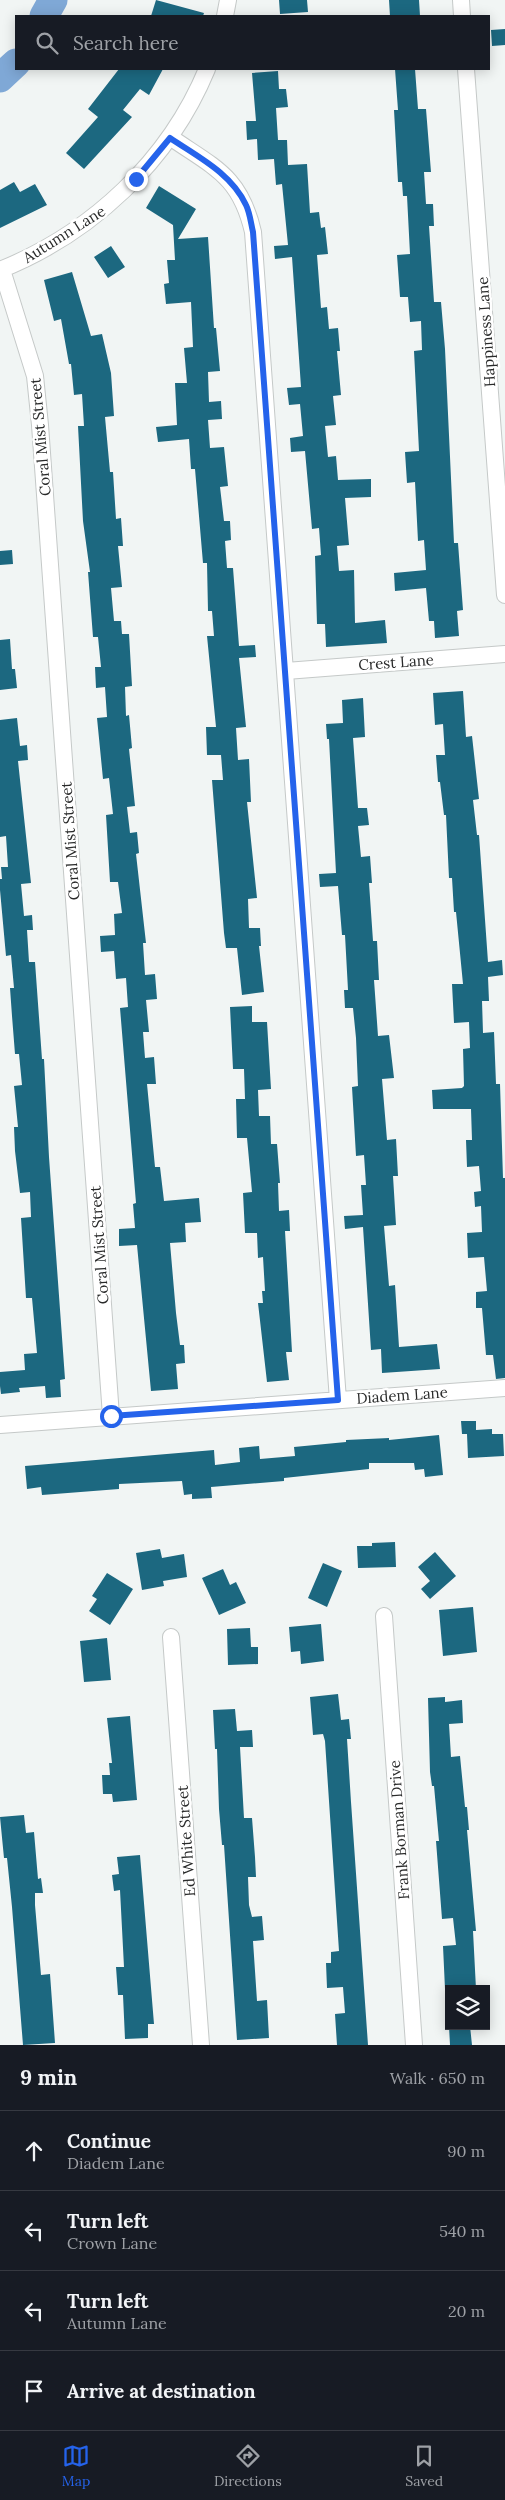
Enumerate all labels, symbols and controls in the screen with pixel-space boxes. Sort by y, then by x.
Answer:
search box [15,15,490,70]
icon: search [33,29,61,57]
text: Search here [73,31,179,55]
route end [125,168,148,191]
street label: Autumn Lane [18,201,109,267]
street label: Happiness Lane [473,276,499,388]
street label: Coral Mist Street [25,377,55,497]
street label: Crest Lane [358,650,434,674]
street label: Coral Mist Street [56,781,84,901]
street label: Coral Mist Street [85,1185,113,1305]
street label: Diadem Lane [356,1382,448,1408]
route start [100,1405,123,1428]
street label: Frank Borman Drive [385,1760,413,1900]
street label: Ed White Street [173,1785,199,1897]
map controls [445,1985,490,2030]
button: layers [445,1985,490,2030]
text: 9 min [20,2064,77,2091]
text: Walk · 650 m [390,2068,485,2088]
text: Continue [67,2129,151,2153]
icon: ahead [20,2137,48,2165]
text: 90 m [447,2141,485,2161]
text: Diadem Lane [67,2153,165,2173]
text: Turn left [67,2209,148,2233]
icon: left [20,2217,48,2245]
text: 540 m [439,2221,485,2241]
text: Crown Lane [67,2233,157,2253]
text: Turn left [67,2289,148,2313]
icon: left [20,2297,48,2325]
text: 20 m [448,2301,485,2321]
text: Autumn Lane [67,2313,167,2333]
icon: arrive [20,2377,48,2405]
text: Arrive at destination [67,2379,256,2403]
tab: Map [62,2442,90,2490]
tab: Directions [214,2442,282,2490]
tab: Saved [405,2442,443,2490]

